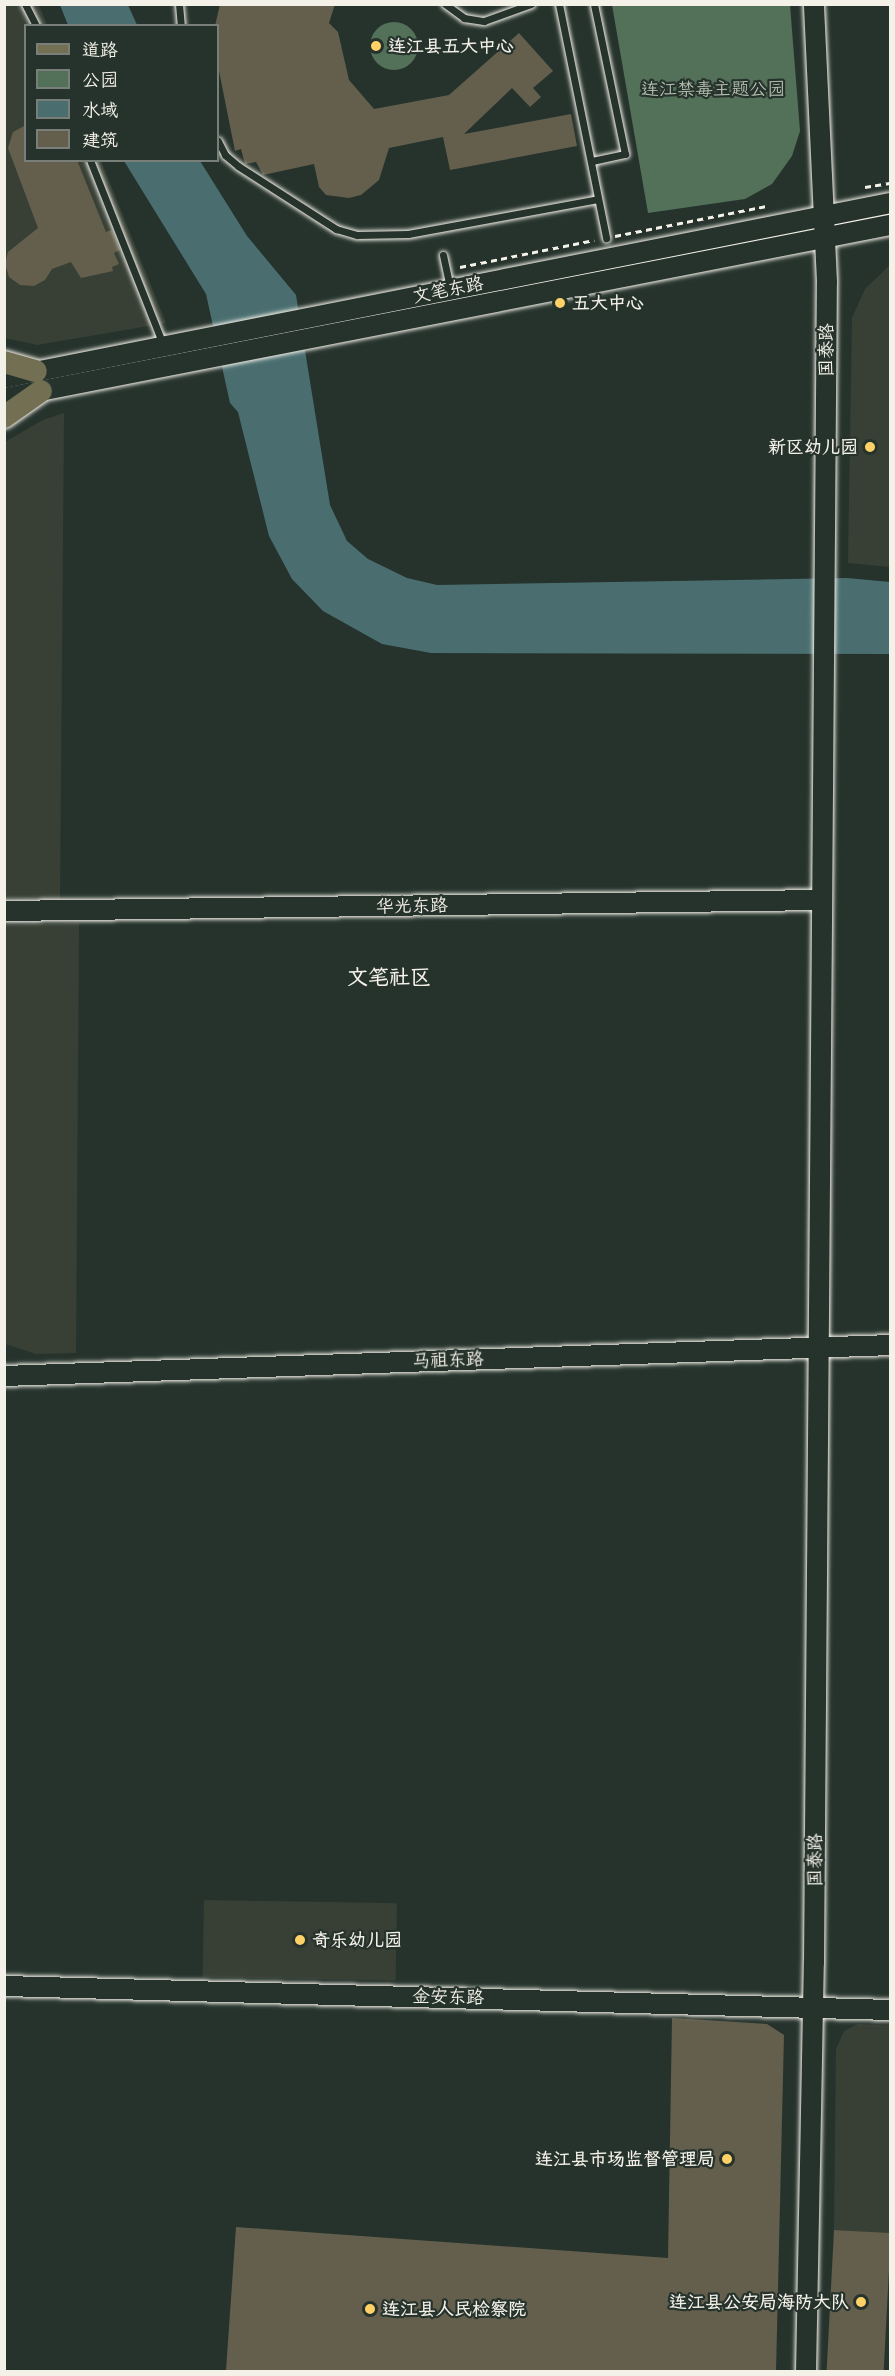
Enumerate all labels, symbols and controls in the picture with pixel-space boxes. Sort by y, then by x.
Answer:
legend [24,24,219,162]
place label: 连江县五大中心 [388,35,514,57]
text: 道路 [82,38,118,62]
marker: 连江县五大中心 [369,39,383,53]
text: 公园 [82,68,118,92]
park label: 连江禁毒主题公园 [641,78,785,100]
text: 水域 [82,98,118,122]
text: 建筑 [82,128,118,152]
street label: 文笔东路 [411,273,485,307]
place label: 五大中心 [572,292,644,314]
marker: 五大中心 [553,296,567,310]
street label: 国泰路 [815,323,837,377]
place label: 新区幼儿园 [768,436,858,458]
marker: 新区幼儿园 [863,440,877,454]
street label: 华光东路 [376,895,448,917]
district label: 文笔社区 [347,964,431,990]
street label: 马祖东路 [412,1348,484,1372]
street label: 国泰路 [804,1833,826,1887]
place label: 奇乐幼儿园 [312,1929,402,1951]
marker: 奇乐幼儿园 [293,1933,307,1947]
street label: 金安东路 [412,1986,484,2008]
place label: 连江县市场监督管理局 [535,2148,715,2170]
marker: 连江县市场监督管理局 [720,2152,734,2166]
place label: 连江县公安局海防大队 [669,2291,849,2313]
marker: 连江县公安局海防大队 [854,2295,868,2309]
place label: 连江县人民检察院 [382,2298,526,2320]
marker: 连江县人民检察院 [363,2302,377,2316]

